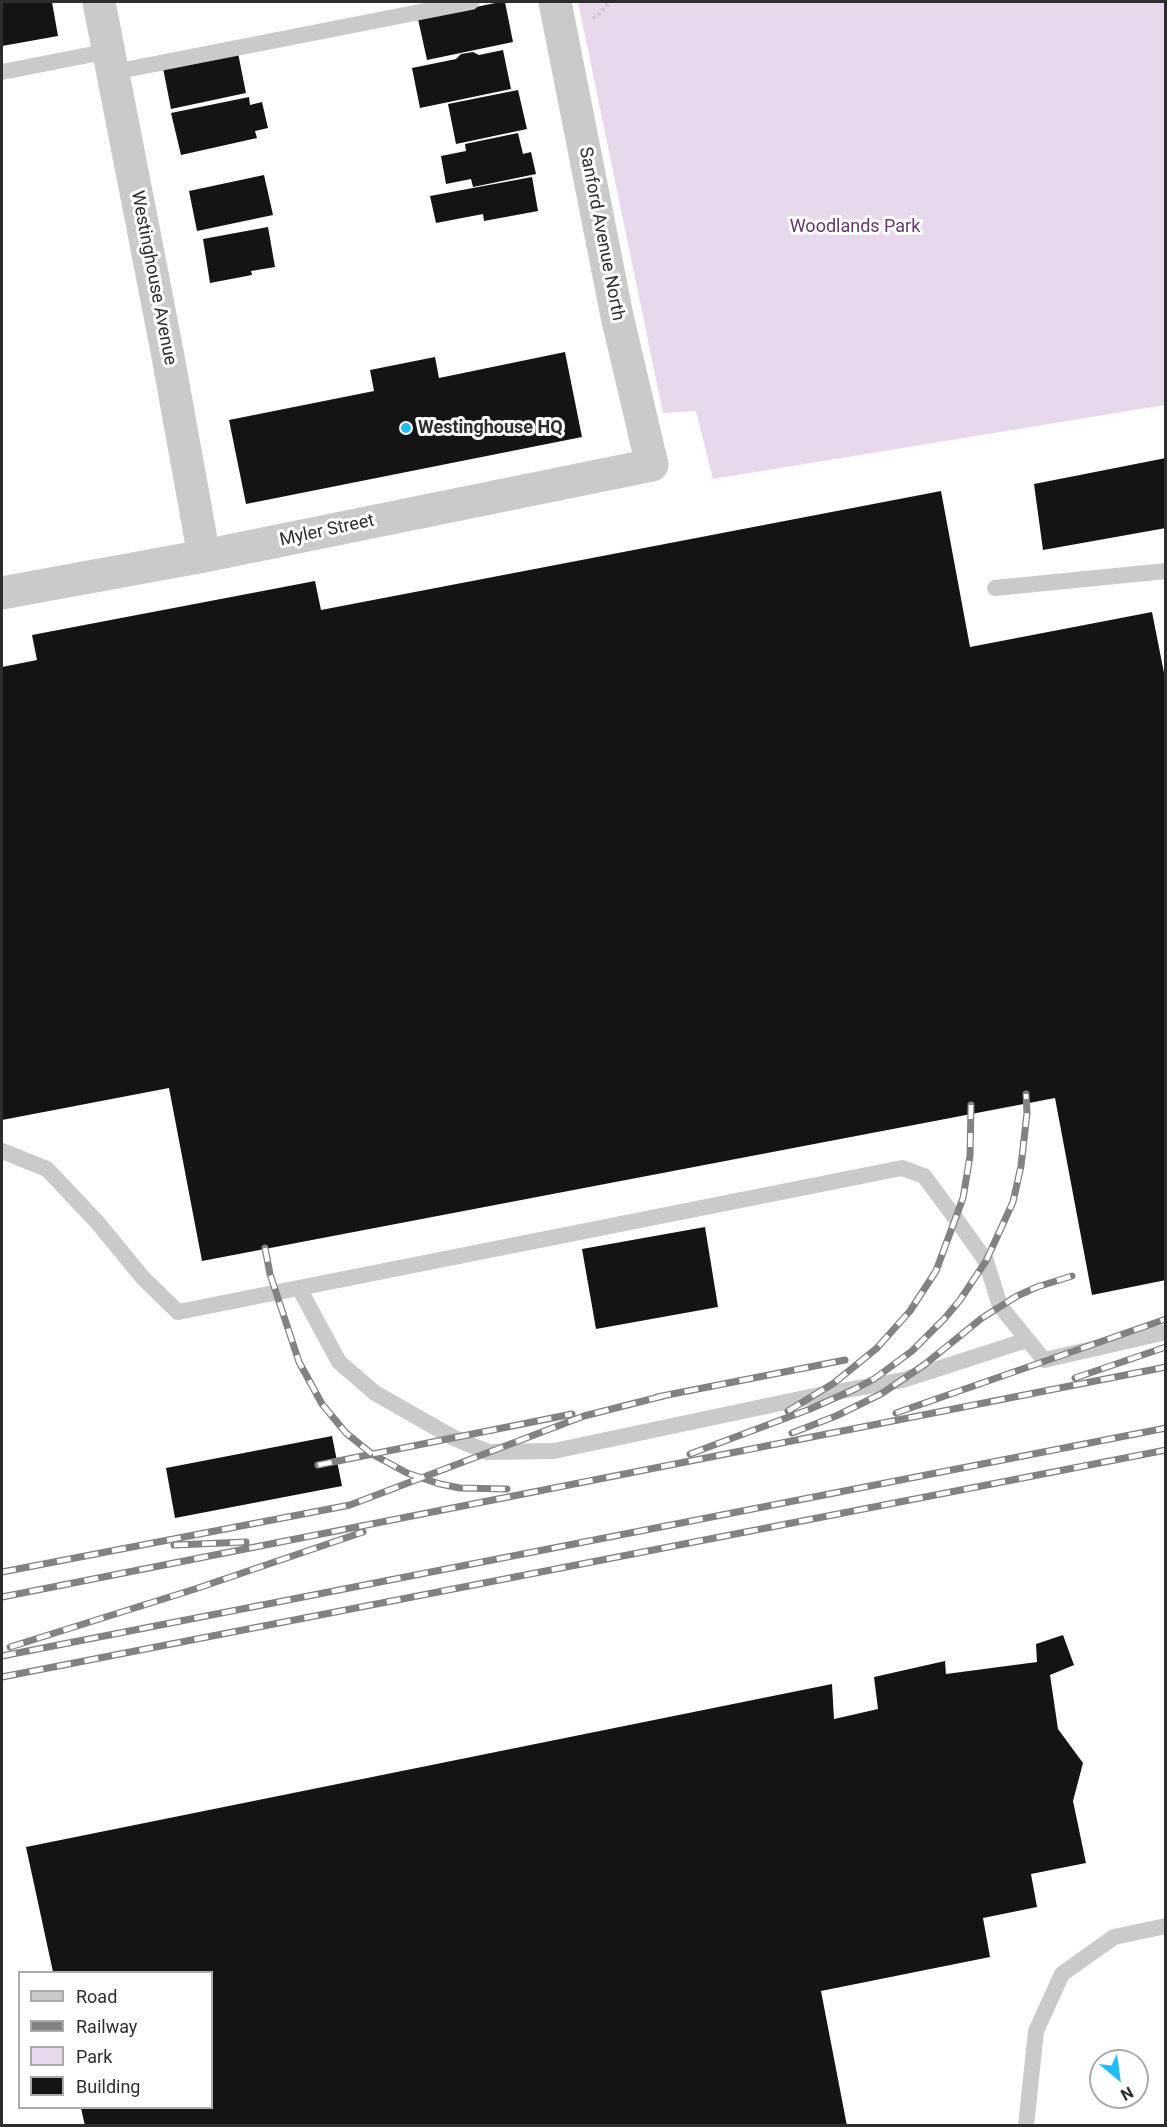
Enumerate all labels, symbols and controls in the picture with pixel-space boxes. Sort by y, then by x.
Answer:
street label: Sanford Avenue North [574,145,628,323]
street label: Westinghouse Avenue [126,189,180,367]
park label: Woodlands Park [790,216,920,238]
place label: Westinghouse HQ [418,417,563,439]
marker: Westinghouse HQ [399,421,413,435]
street label: Myler Street [278,510,376,552]
legend [18,1971,213,2109]
text: Road [76,1986,117,2007]
text: Railway [76,2016,137,2037]
text: Park [76,2046,112,2067]
north arrow [1089,2049,1149,2109]
text: Building [76,2076,140,2097]
text: N [1117,2082,1137,2104]

